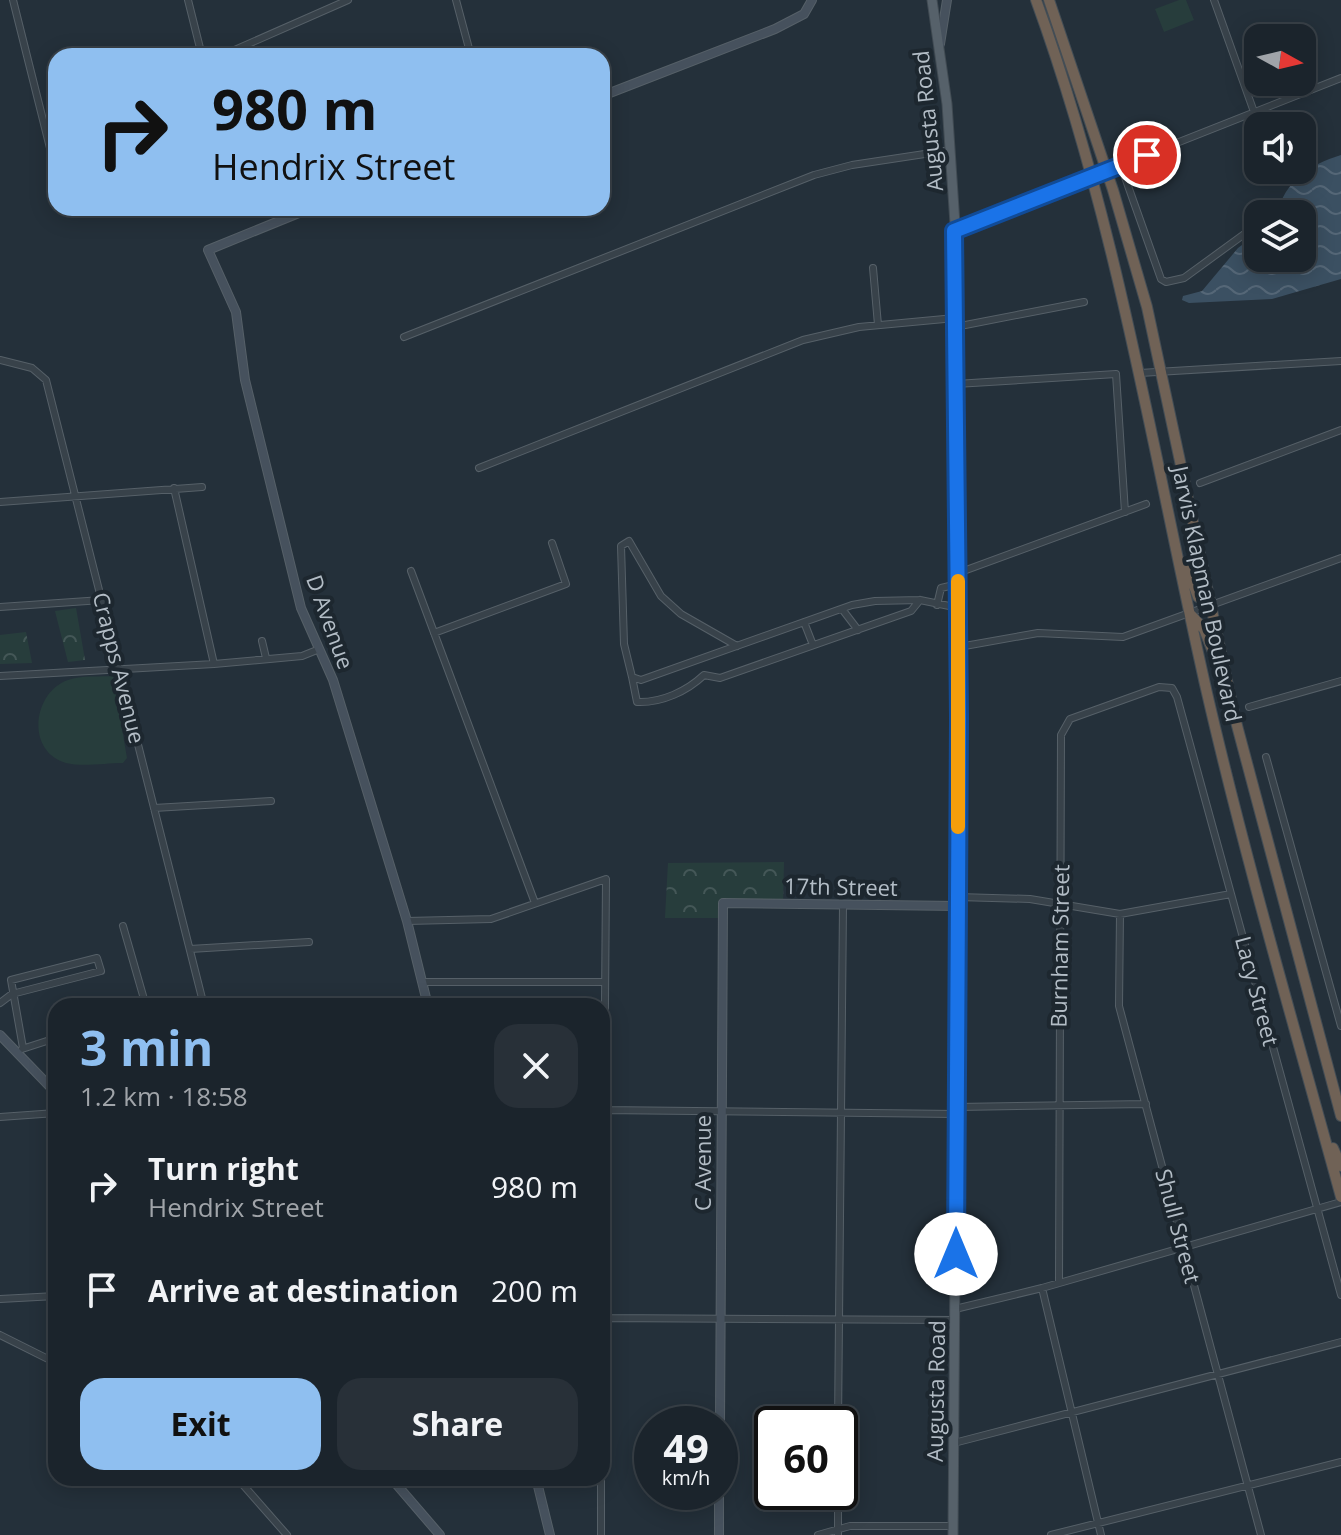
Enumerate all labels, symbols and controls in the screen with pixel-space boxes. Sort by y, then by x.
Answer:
north arrow [1244,24,1316,96]
map controls [1244,24,1316,272]
street label: Augusta Road [905,49,949,193]
text: 980 m [212,70,378,146]
icon: right [80,80,184,184]
button: sound [1244,112,1316,184]
pin [1113,121,1181,189]
icon: arrive [1125,133,1169,177]
text: Hendrix Street [212,142,455,191]
button: layers [1244,200,1316,272]
street label: Jarvis Klapman Boulevard [1166,461,1250,725]
street label: D Avenue [300,570,362,673]
street label: Crapps Avenue [87,589,153,746]
street label: Burnham Street [1043,864,1075,1028]
street label: 17th Street [784,870,898,902]
street label: Lacy Street [1229,933,1287,1049]
text: 3 min [80,1015,213,1080]
button: close [494,1024,578,1108]
text: 1.2 km · 18:58 [80,1078,248,1114]
street label: C Avenue [687,1115,717,1211]
text: Turn right [148,1148,299,1189]
icon: right [80,1164,124,1208]
street label: Shull Street [1149,1165,1209,1286]
text: 980 m [491,1166,578,1207]
text: Hendrix Street [148,1189,324,1225]
position arrow [914,1212,998,1296]
icon: arrive [80,1268,124,1312]
text: Arrive at destination [148,1270,459,1311]
text: 200 m [491,1270,578,1311]
street label: Augusta Road [919,1320,951,1462]
button: Exit [80,1378,321,1470]
button: Share [337,1378,578,1470]
speed limit sign: 60 [754,1406,858,1510]
text: 49 [663,1420,709,1475]
text: km/h [662,1464,710,1491]

